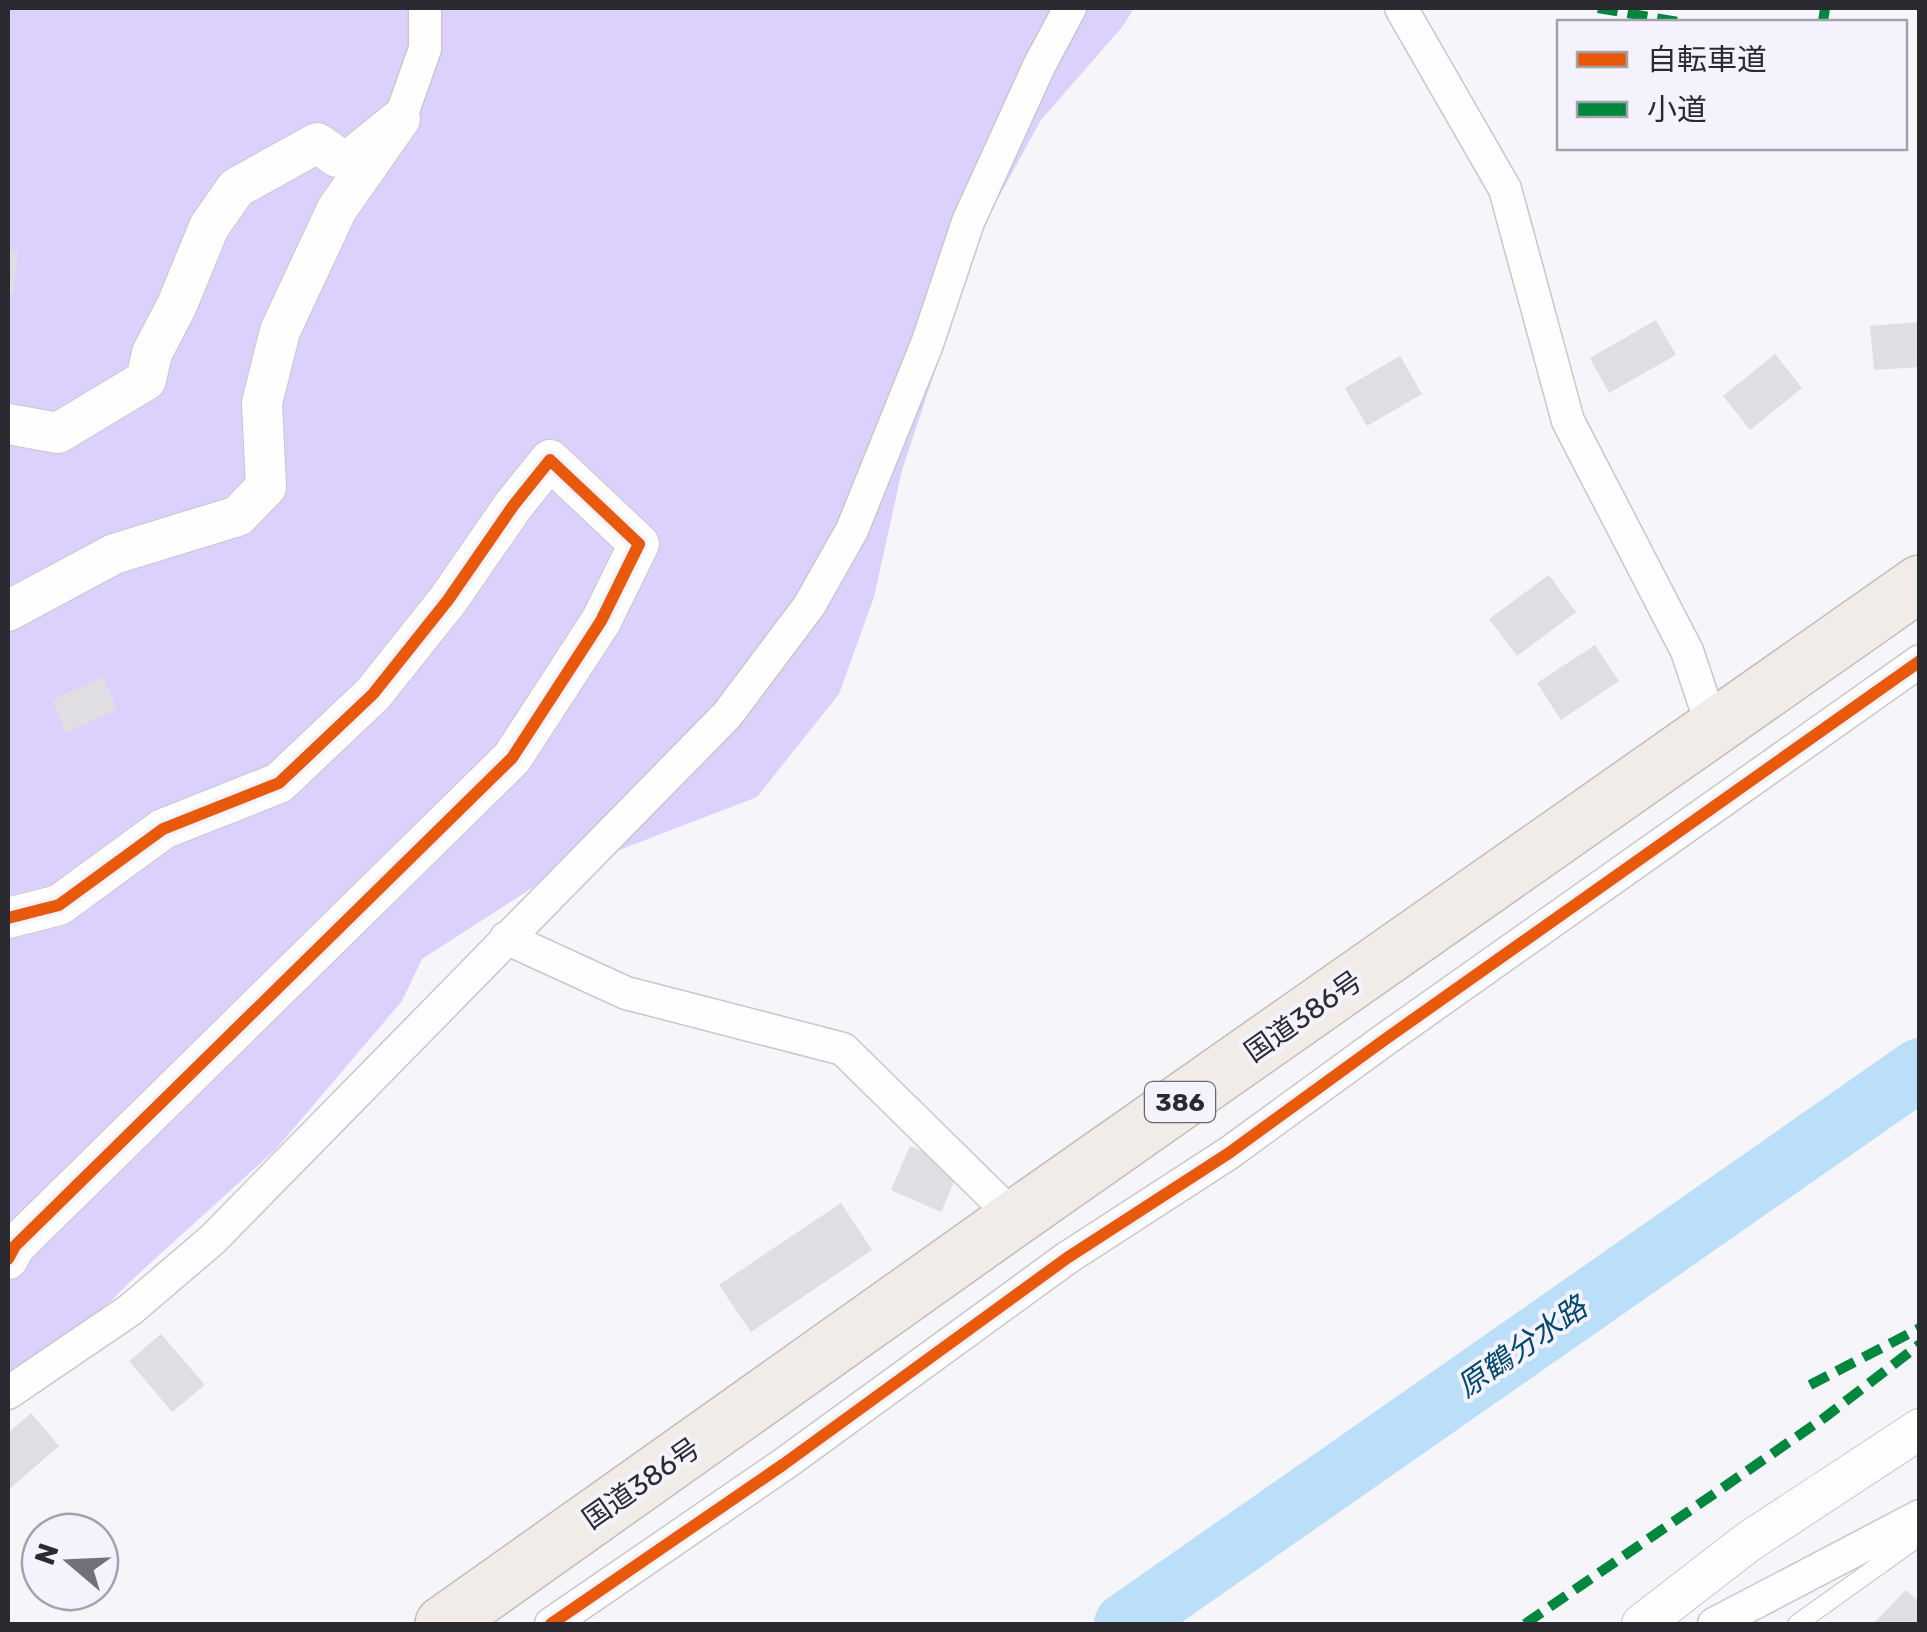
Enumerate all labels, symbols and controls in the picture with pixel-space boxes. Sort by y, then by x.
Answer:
legend [1557,20,1907,150]
text: 自転車道 [1647,42,1767,78]
text: 小道 [1647,92,1707,128]
street label: 国道386号 [1238,964,1368,1069]
road number: 386 [1145,1082,1215,1122]
water label: 原鶴分水路 [1450,1288,1596,1405]
street label: 国道386号 [576,1431,706,1536]
north arrow [20,1512,120,1612]
text: N [28,1539,66,1569]

